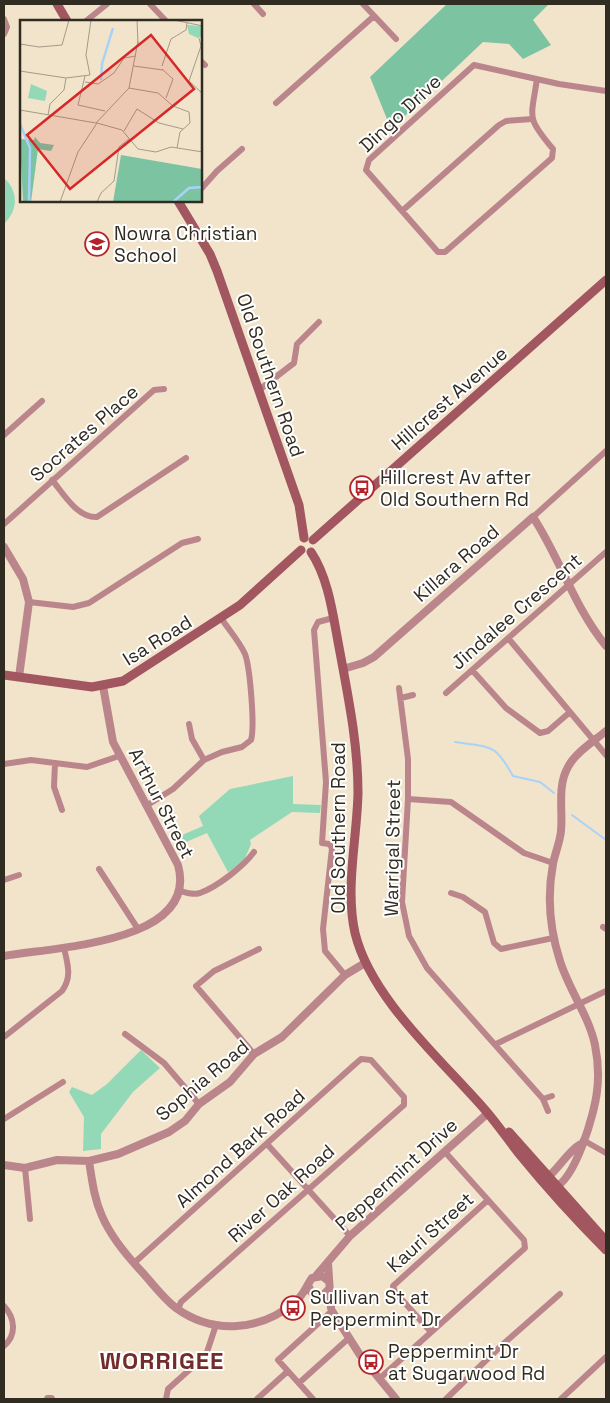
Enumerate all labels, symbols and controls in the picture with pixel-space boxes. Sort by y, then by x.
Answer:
inset map [20,20,202,202]
street label: Dingo Drive [354,69,447,158]
place label: Nowra Christian School [114,221,257,268]
school or university icon: Nowra Christian School [84,231,110,257]
street label: Old Southern Road [231,290,310,460]
street label: Hillcrest Avenue [386,341,513,456]
street label: Socrates Place [25,379,144,487]
place label: Hillcrest Av after Old Southern Rd [380,465,531,512]
bus stop icon: Hillcrest Av after Old Southern Rd [349,475,375,501]
street label: Killara Road [408,519,504,608]
street label: Jindalee Crescent [446,548,587,675]
street label: Isa Road [118,609,197,671]
street label: Old Southern Road [326,742,351,914]
street label: Arthur Street [123,744,200,863]
street label: Warrigal Street [379,779,406,917]
street label: Sophia Road [150,1034,254,1127]
street label: Almond Bark Road [170,1084,310,1213]
street label: Peppermint Drive [330,1113,463,1236]
street label: River Oak Road [223,1139,340,1248]
street label: Kauri Street [382,1187,479,1278]
place label: Sullivan St at Peppermint Dr [310,1285,441,1332]
bus stop icon: Sullivan St at Peppermint Dr [280,1295,306,1321]
place label: Peppermint Dr at Sugarwood Rd [388,1339,545,1386]
district label: WORRIGEE [100,1345,224,1376]
bus stop icon: Peppermint Dr at Sugarwood Rd [358,1349,384,1375]

